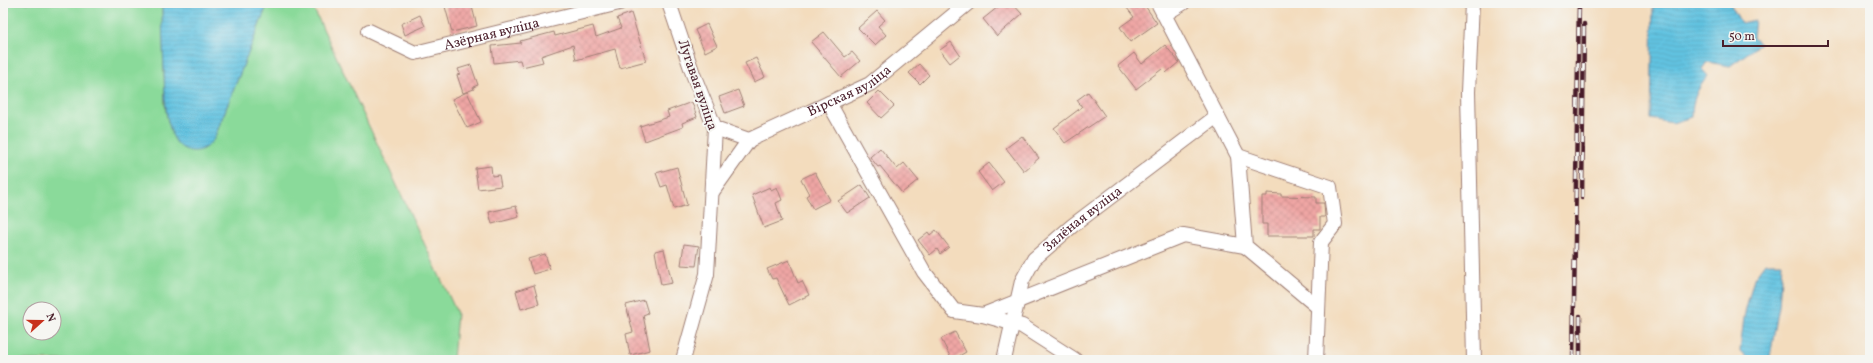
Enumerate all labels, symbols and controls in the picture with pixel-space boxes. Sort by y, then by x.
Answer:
street label: Азёрная вуліца [442,13,541,55]
scale bar [1723,22,1828,48]
text: 50 m [1729,29,1755,45]
street label: Лугавая вуліца [673,37,721,133]
street label: Вірская вуліца [804,61,895,121]
street label: Зялёная вуліца [1039,182,1126,257]
north arrow [22,301,62,341]
text: N [42,312,58,324]

